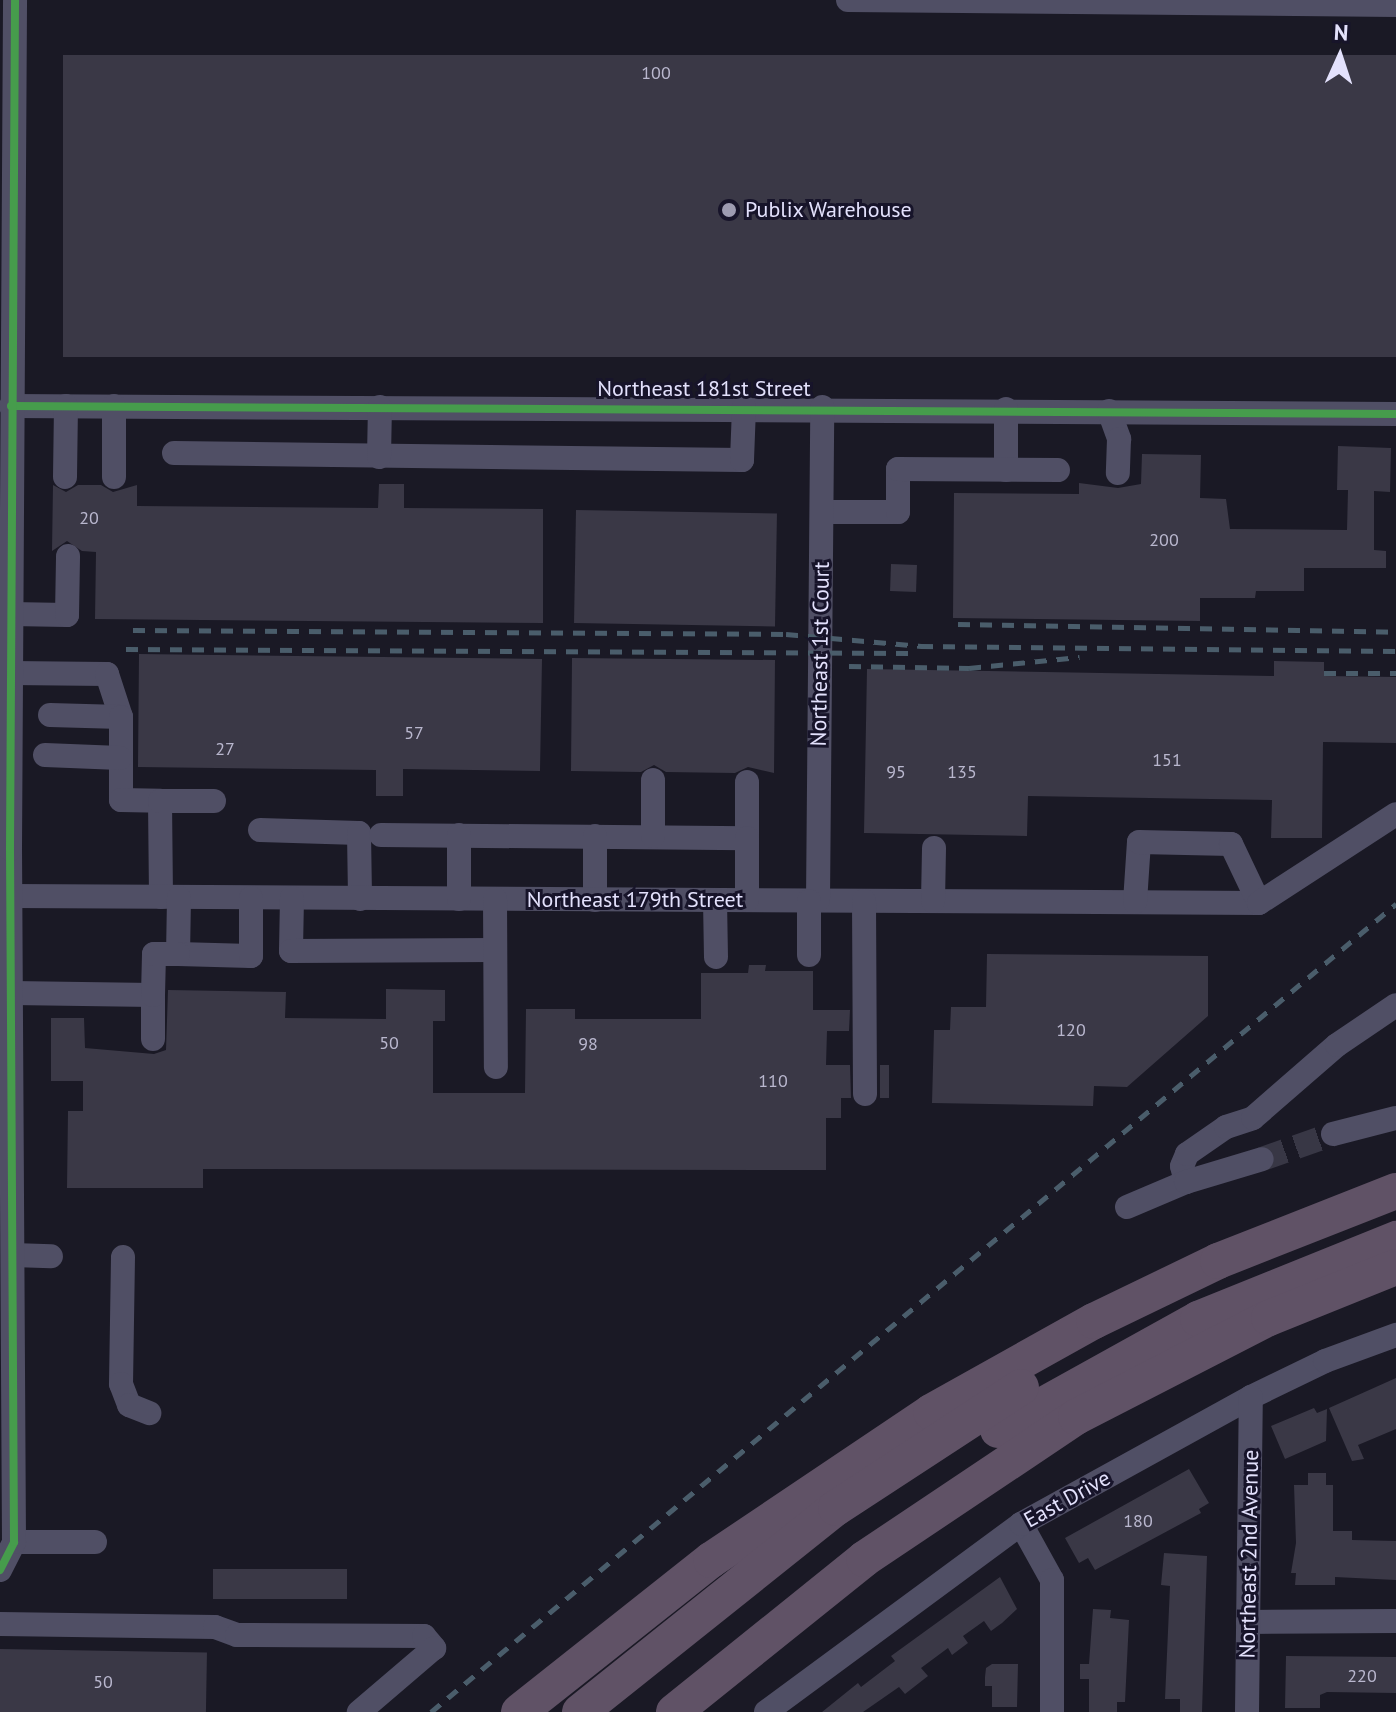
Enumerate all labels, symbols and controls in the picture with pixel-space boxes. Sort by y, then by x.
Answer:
north arrow [1300,16,1380,96]
text: N [1333,18,1349,46]
house number: 100 [641,62,671,84]
place label: Publix Warehouse [745,197,913,223]
marker: Publix Warehouse [720,201,738,219]
street label: Northeast 181st Street [597,376,811,402]
house number: 20 [79,507,99,529]
house number: 200 [1149,529,1179,551]
street label: Northeast 1st Court [805,562,835,746]
house number: 57 [404,722,424,744]
house number: 27 [215,738,235,760]
house number: 151 [1152,749,1182,771]
house number: 95 [886,761,906,783]
house number: 135 [947,761,977,783]
street label: Northeast 179th Street [527,887,743,913]
house number: 120 [1056,1019,1086,1041]
house number: 50 [379,1032,399,1054]
house number: 98 [578,1033,598,1055]
house number: 110 [758,1070,788,1092]
street label: Northeast 2nd Avenue [1234,1449,1264,1659]
street label: East Drive [1019,1465,1115,1533]
house number: 180 [1123,1510,1153,1532]
house number: 220 [1347,1665,1377,1687]
house number: 50 [93,1671,113,1693]

